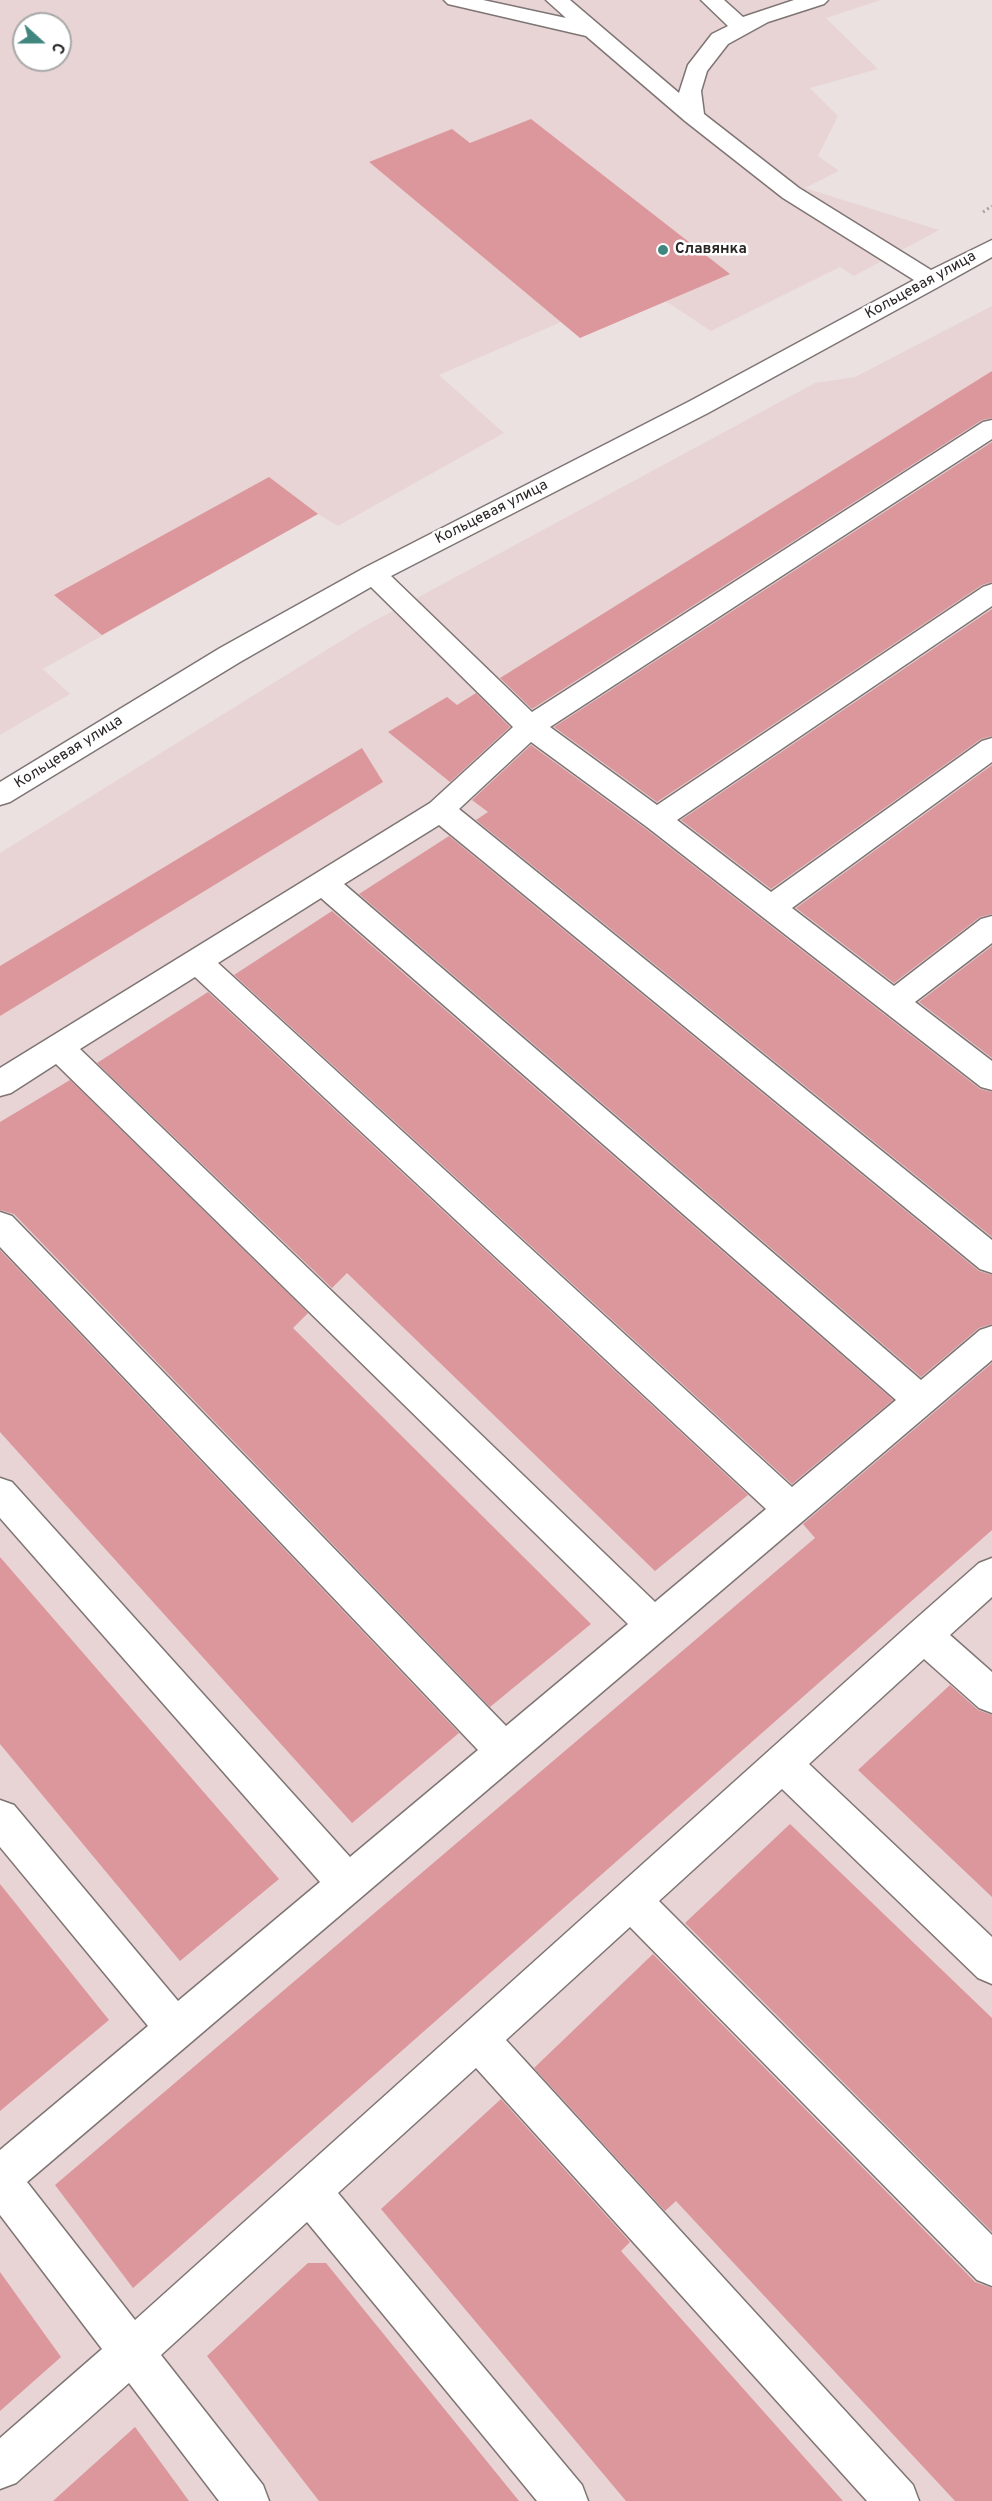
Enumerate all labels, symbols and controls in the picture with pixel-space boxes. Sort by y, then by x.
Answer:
north arrow [12,12,72,72]
text: С [46,39,68,56]
place label: Славянка [675,241,747,259]
marker: Славянка [656,243,670,257]
street label: Кольцевая улица [862,248,980,324]
street label: Кольцевая улица [433,477,551,549]
street label: Кольцевая улица [12,713,126,793]

